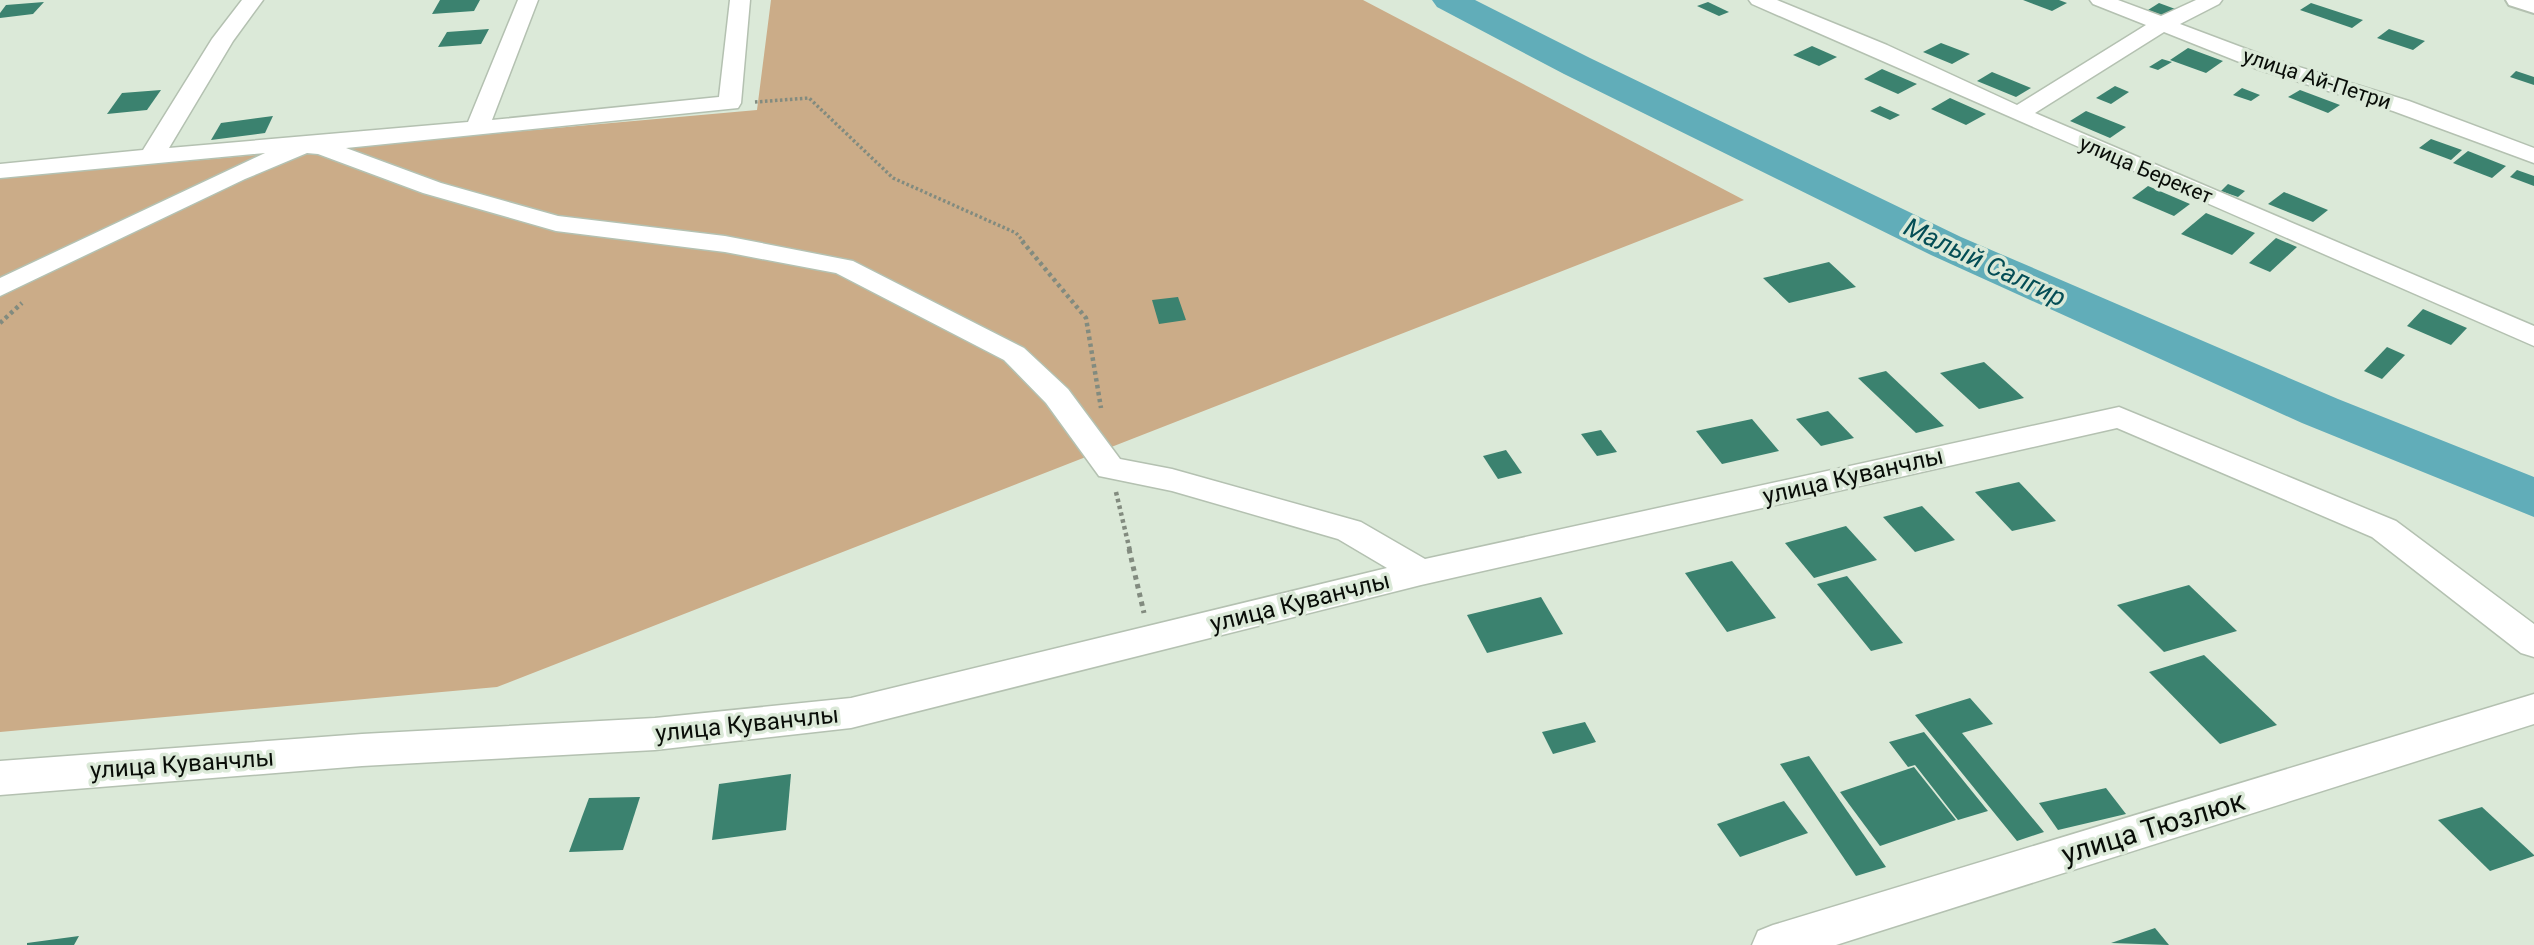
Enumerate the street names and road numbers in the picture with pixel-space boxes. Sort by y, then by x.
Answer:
street label: улица Ай-Петри [2240,44,2394,114]
street label: улица Берекет [2076,131,2216,209]
street label: улица Куванчлы [1760,442,1946,510]
street label: улица Куванчлы [1207,566,1393,638]
street label: улица Куванчлы [654,700,840,748]
street label: улица Куванчлы [89,744,275,784]
street label: улица Тюзлюк [2058,784,2249,871]

